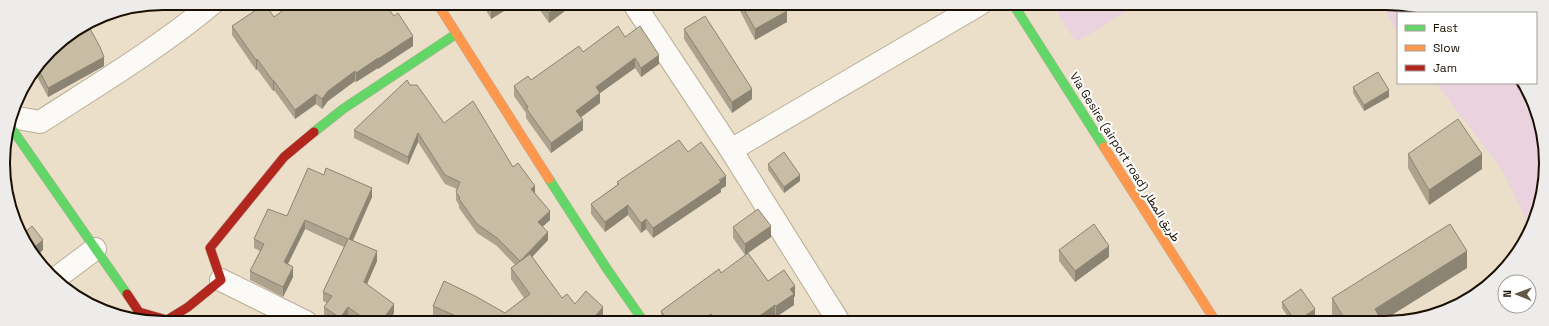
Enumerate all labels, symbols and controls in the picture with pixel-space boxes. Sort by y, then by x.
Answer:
legend [1397,12,1537,84]
text: Fast [1433,20,1458,36]
text: Slow [1433,40,1460,56]
text: Jam [1433,60,1457,76]
street label: Via Gesire (airport road) طريق المطار [1066,69,1184,245]
north arrow [1497,274,1537,314]
text: N [1500,290,1514,298]

